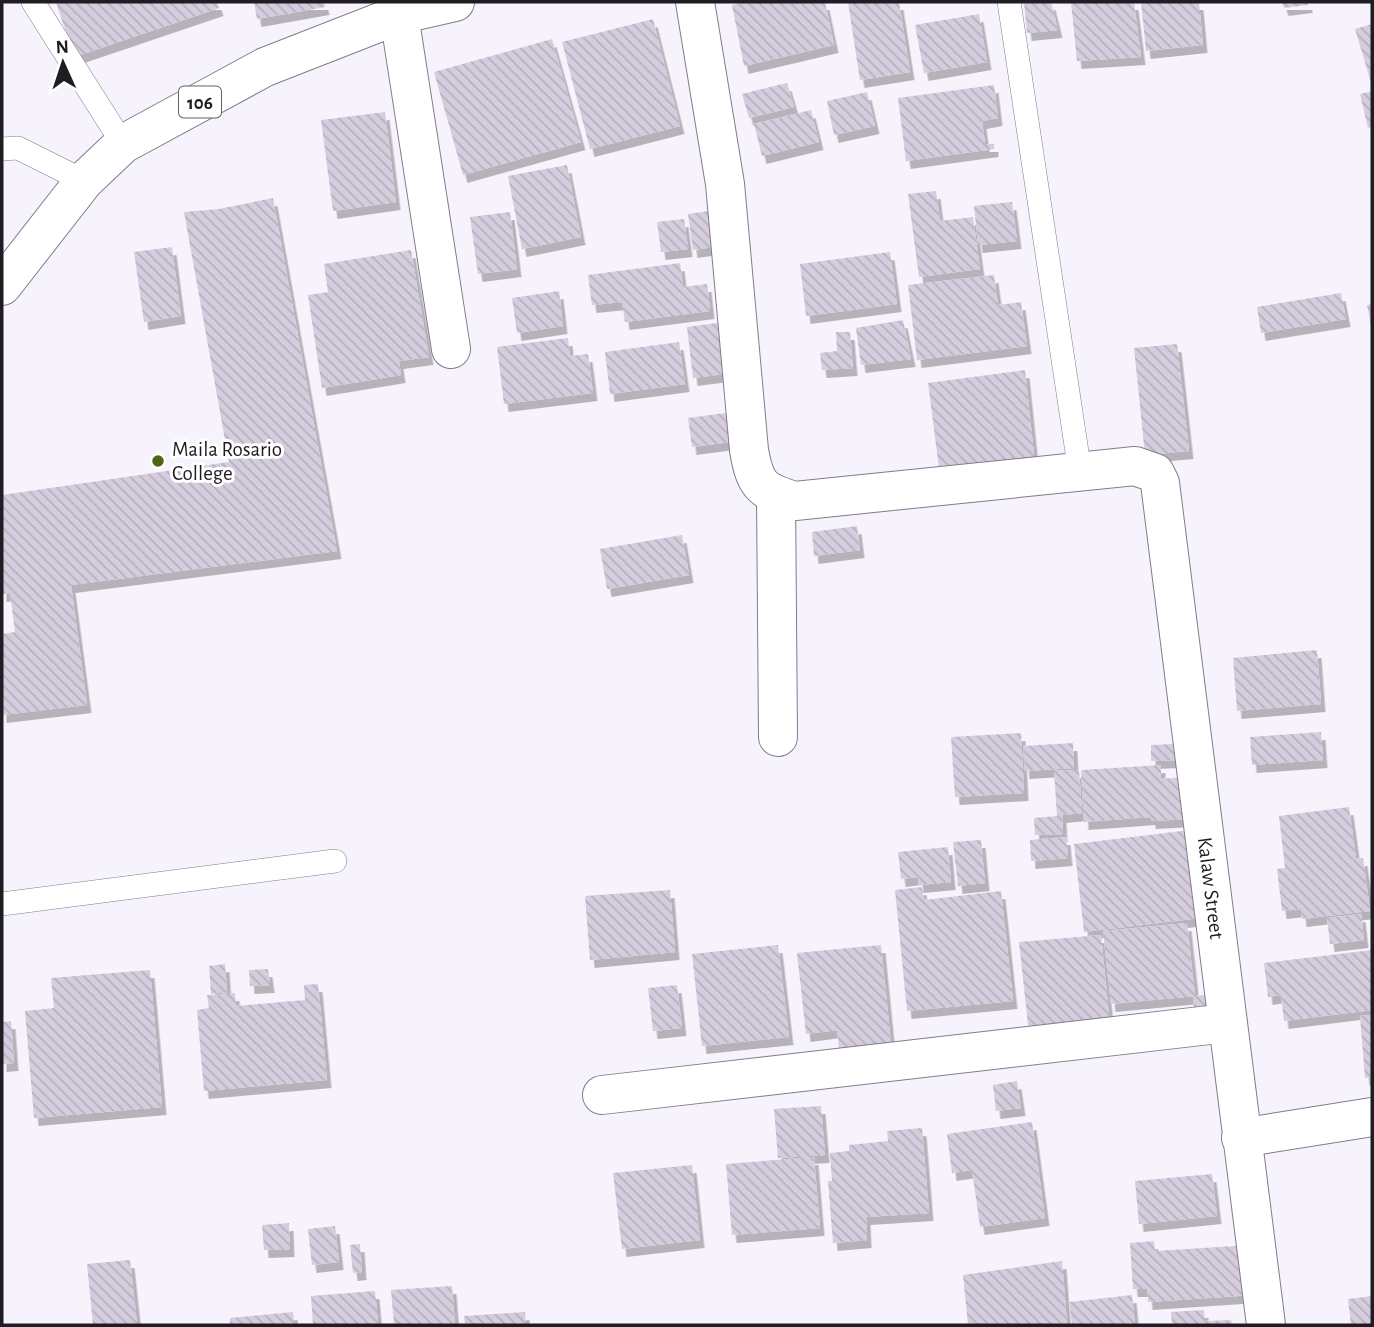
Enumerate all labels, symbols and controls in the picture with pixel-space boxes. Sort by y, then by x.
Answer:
north arrow [28,28,98,98]
text: N [55,38,69,57]
road number: 106 [179,86,221,118]
place label: Maila Rosario College [172,439,282,484]
marker: Maila Rosario College [150,453,166,469]
street label: Kalaw Street [1194,836,1227,941]

